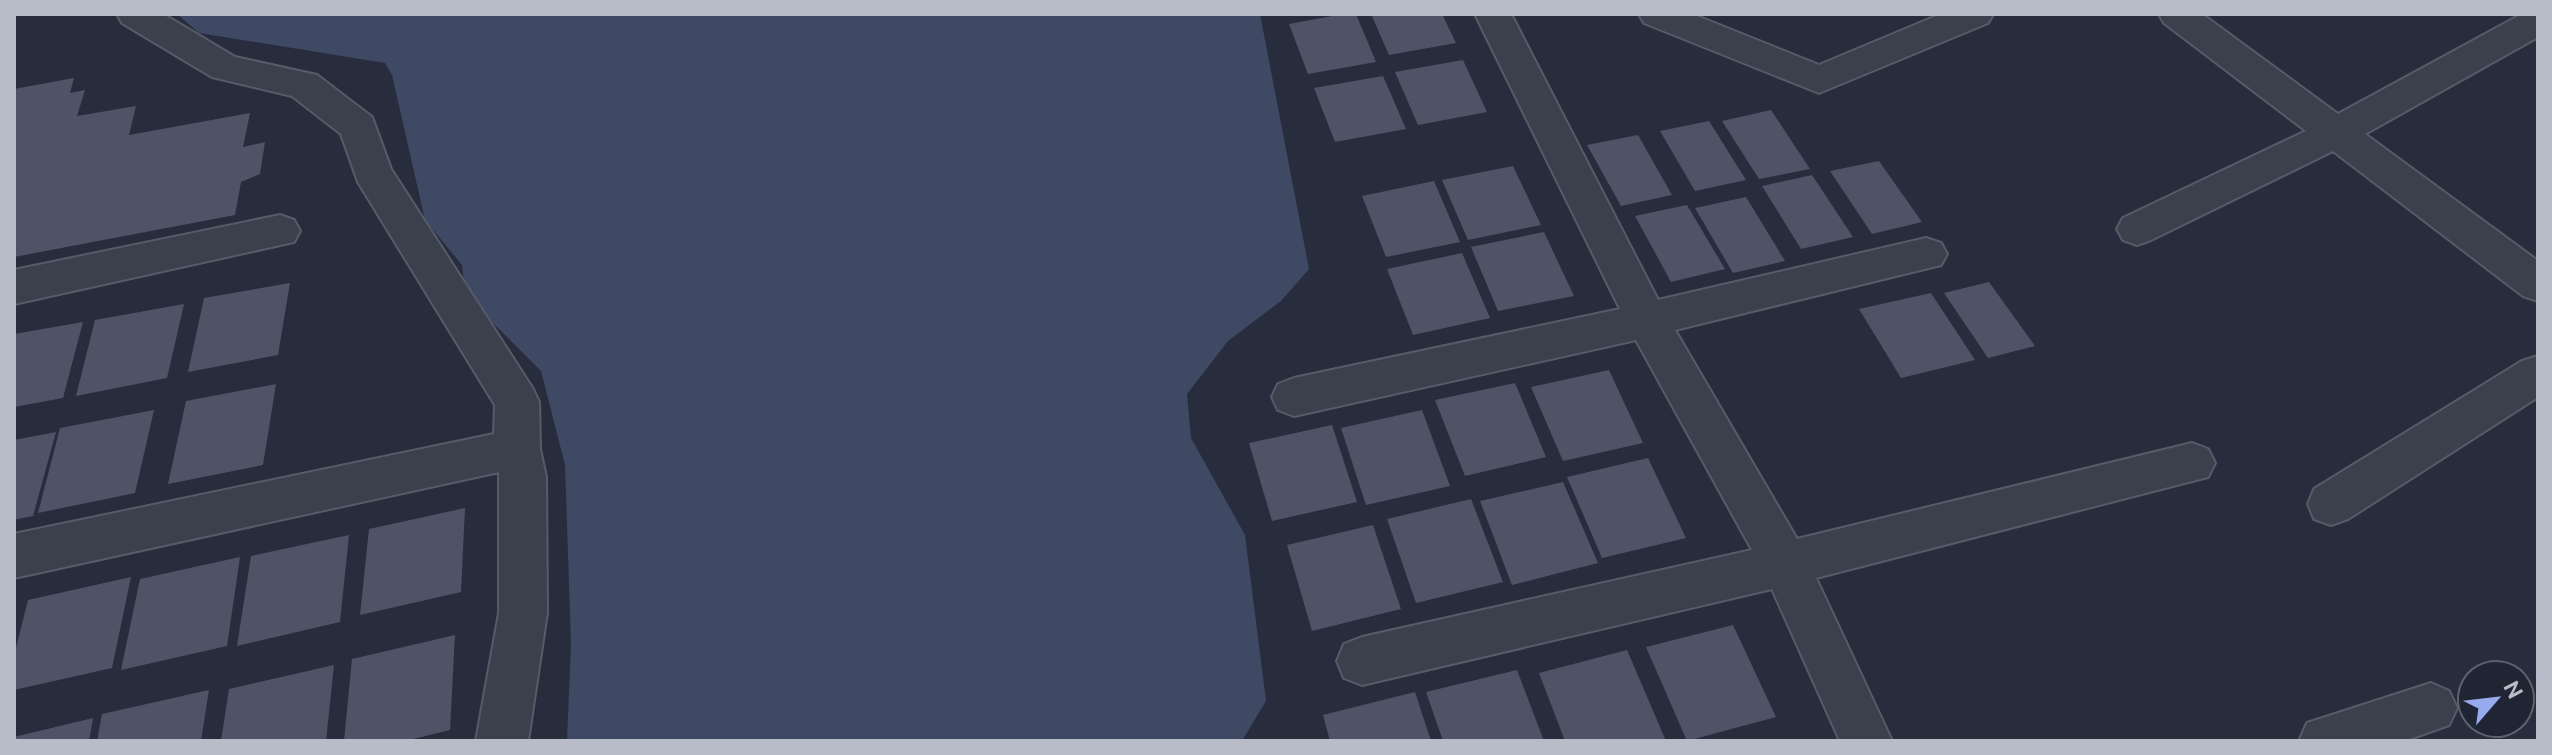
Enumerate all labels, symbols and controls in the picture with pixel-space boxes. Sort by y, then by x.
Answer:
north arrow [2456,659,2536,739]
text: N [2499,676,2529,702]

